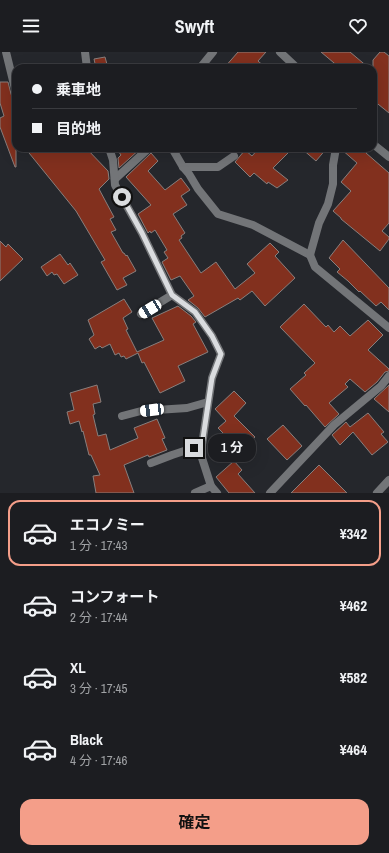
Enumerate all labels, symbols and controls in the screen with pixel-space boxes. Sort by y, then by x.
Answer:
text: Swyft [175,14,214,39]
icon: menu [20,15,42,37]
icon: heart [347,15,369,37]
text: 乗車地 [56,79,101,100]
text: 目的地 [56,118,101,139]
route start [113,188,131,206]
car [137,298,163,320]
car [139,403,165,417]
callout: 1 分 [208,434,256,462]
route end [185,439,203,457]
text: 1 分 [221,439,243,456]
text: エコノミー [70,514,145,535]
icon: car [22,515,58,551]
text: ¥342 [340,523,367,544]
text: 1 分 · 17:43 [70,537,127,554]
text: コンフォート [70,586,160,607]
icon: car [22,587,58,623]
text: ¥462 [340,595,367,616]
text: 2 分 · 17:44 [70,609,127,626]
text: XL [70,657,86,678]
icon: car [22,659,58,695]
text: ¥582 [340,667,367,688]
text: 3 分 · 17:45 [70,680,127,697]
text: Black [70,729,103,750]
icon: car [22,731,58,767]
text: ¥464 [340,739,367,760]
text: 4 分 · 17:46 [70,752,127,769]
button: 確定 [20,799,369,845]

